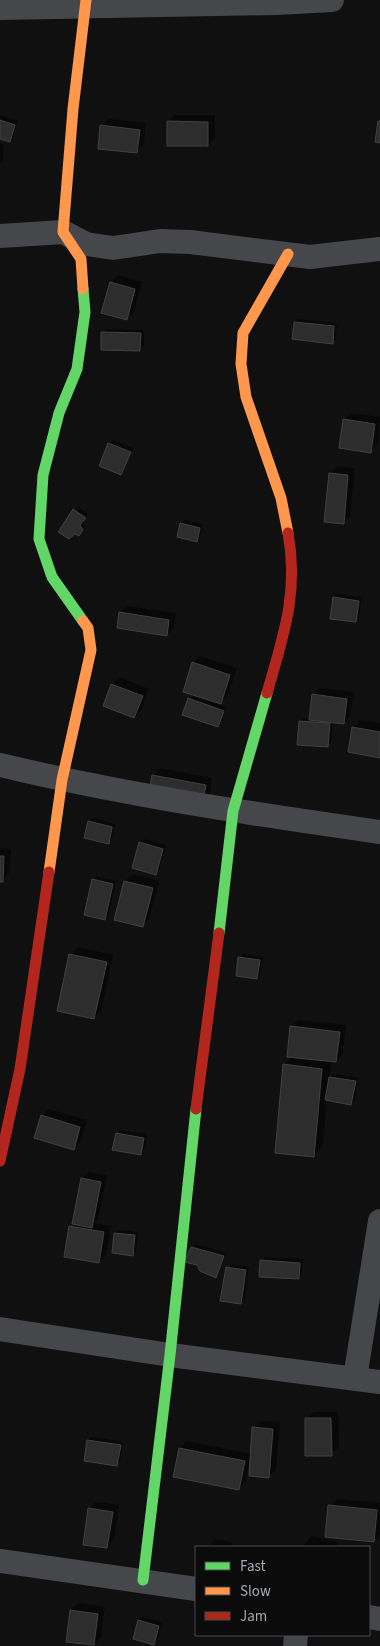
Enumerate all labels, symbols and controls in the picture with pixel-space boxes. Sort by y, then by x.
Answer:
legend [195,1546,370,1636]
text: Fast [240,1556,266,1577]
text: Slow [240,1581,271,1602]
text: Jam [240,1606,267,1627]

